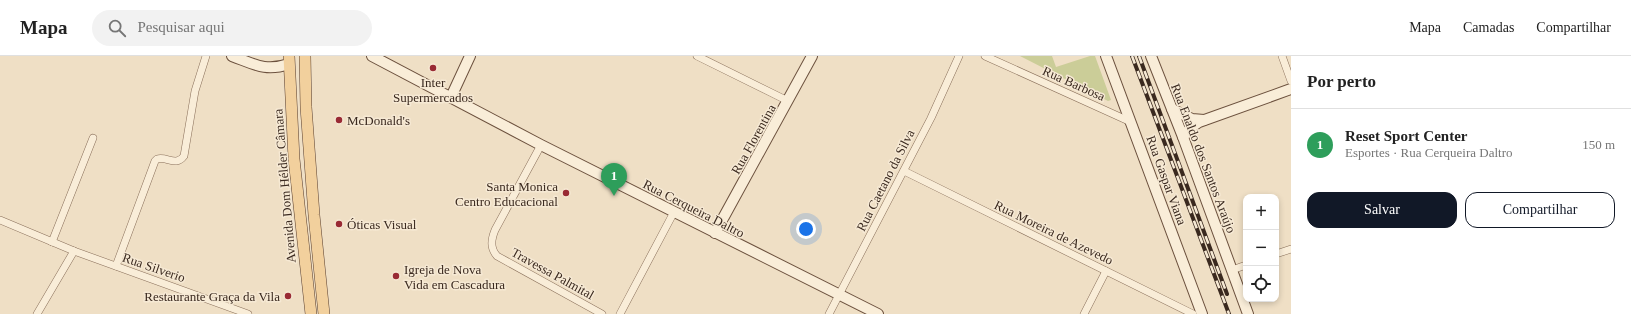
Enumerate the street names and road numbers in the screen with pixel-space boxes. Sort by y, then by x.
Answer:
street label: Rua Barbosa [1040,63,1108,104]
street label: Rua Enaldo dos Santos Araújo [1168,81,1239,235]
street label: Rua Florentina [728,101,779,177]
street label: Avenida Dom Hélder Câmara [270,108,299,264]
street label: Rua Caetano da Silva [853,127,918,234]
street label: Rua Gaspar Viana [1143,133,1190,227]
street label: Rua Cerqueira Daltro [641,176,747,241]
street label: Rua Moreira de Azevedo [992,197,1116,268]
street label: Travessa Palmital [509,244,597,303]
street label: Rua Silverio [120,250,187,285]

